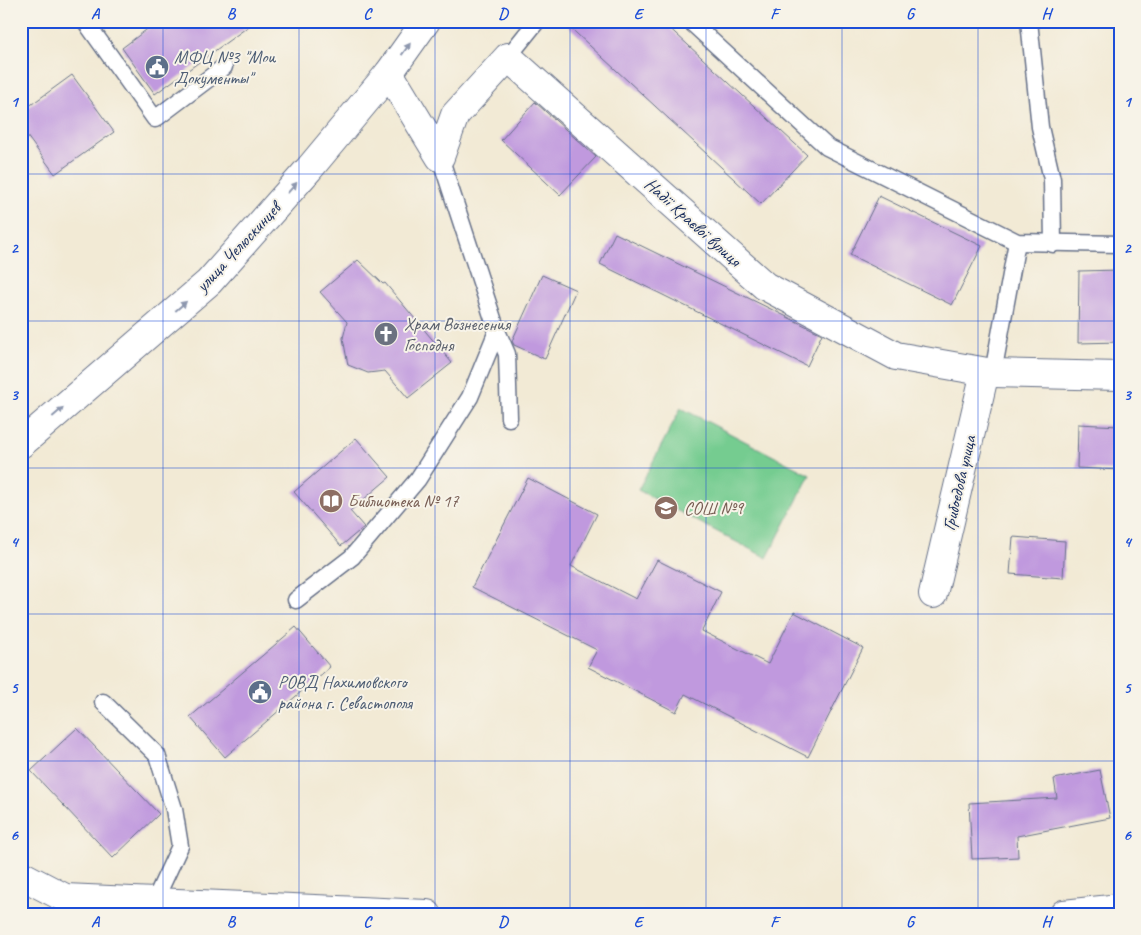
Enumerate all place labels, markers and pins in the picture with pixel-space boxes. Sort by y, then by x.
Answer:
place label: МФЦ №3 "Мои Документы" [174,46,276,89]
public building icon: МФЦ №3 "Мои Документы" [144,54,170,80]
place label: Храм Вознесения Господня [404,313,512,356]
church icon: Храм Вознесения Господня [373,321,399,347]
library icon: Библиотека № 17 [318,488,344,514]
place label: Библиотека № 17 [348,490,459,512]
school or university icon: СОШ №9 [653,495,679,521]
place label: СОШ №9 [684,497,745,519]
place label: РОВД Нахимовского района г. Севастополя [278,671,413,714]
public building icon: РОВД Нахимовского района г. Севастополя [247,679,273,705]

